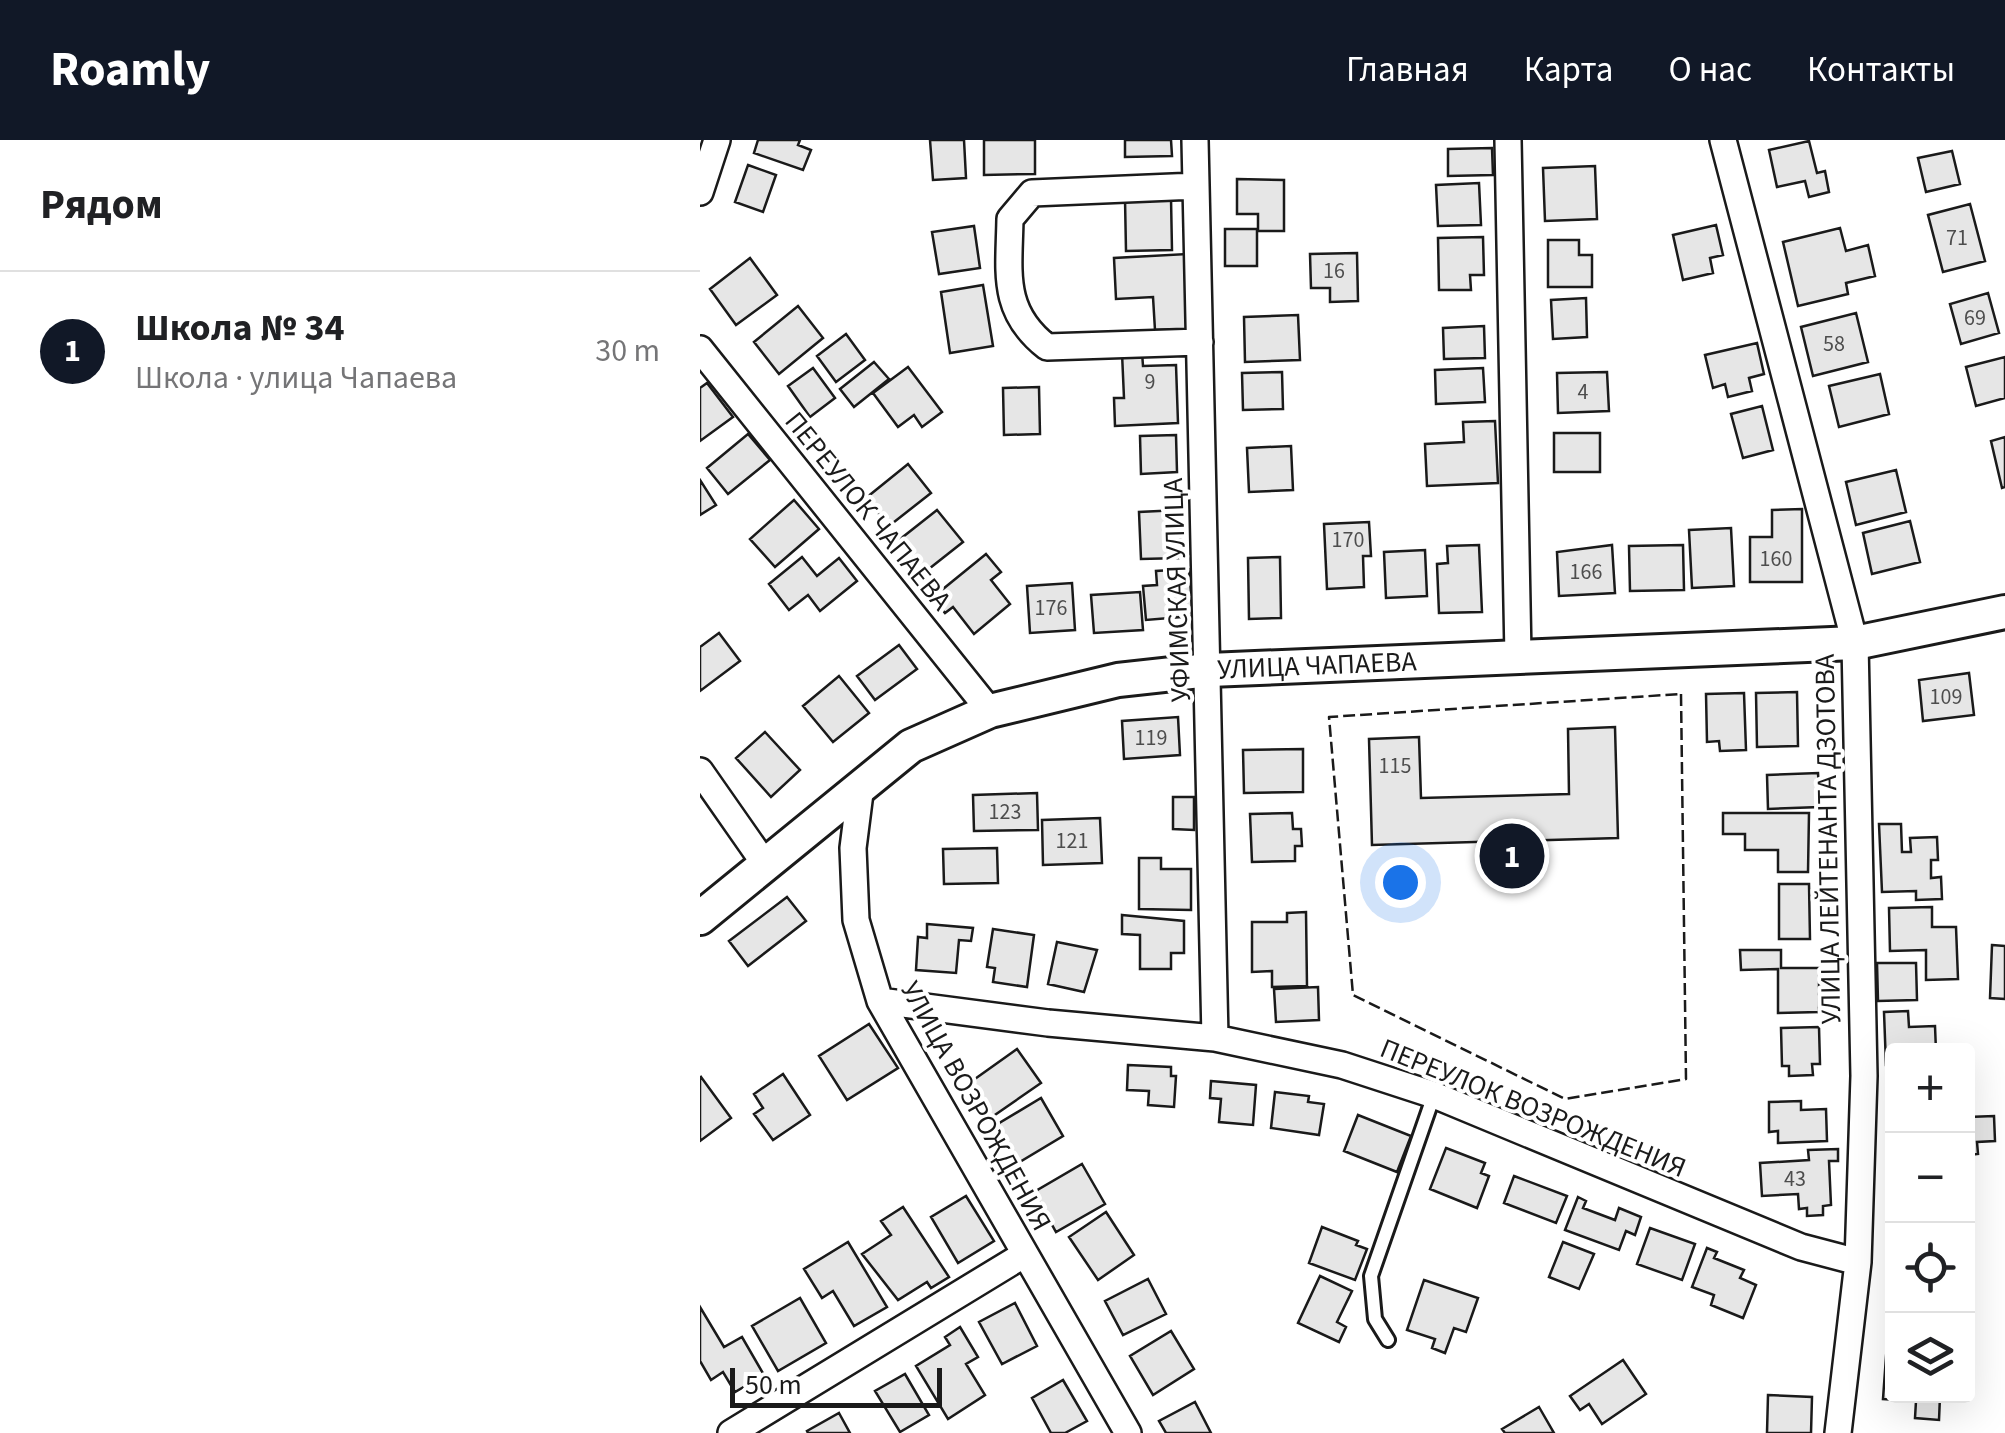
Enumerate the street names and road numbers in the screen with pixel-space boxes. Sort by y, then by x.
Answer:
street label: ПЕРЕУЛОК ЧАПАЕВА [775,403,961,620]
street label: УФИМСКАЯ УЛИЦА [1153,476,1201,703]
street label: УЛИЦА ЧАПАЕВА [1217,641,1418,690]
street label: УЛИЦА ЛЕЙТЕНАНТА ДЗОТОВА [1805,653,1851,1024]
street label: УЛИЦА ВОЗРОЖДЕНИЯ [891,974,1061,1238]
street label: ПЕРЕУЛОК ВОЗРОЖДЕНИЯ [1374,1028,1692,1188]

